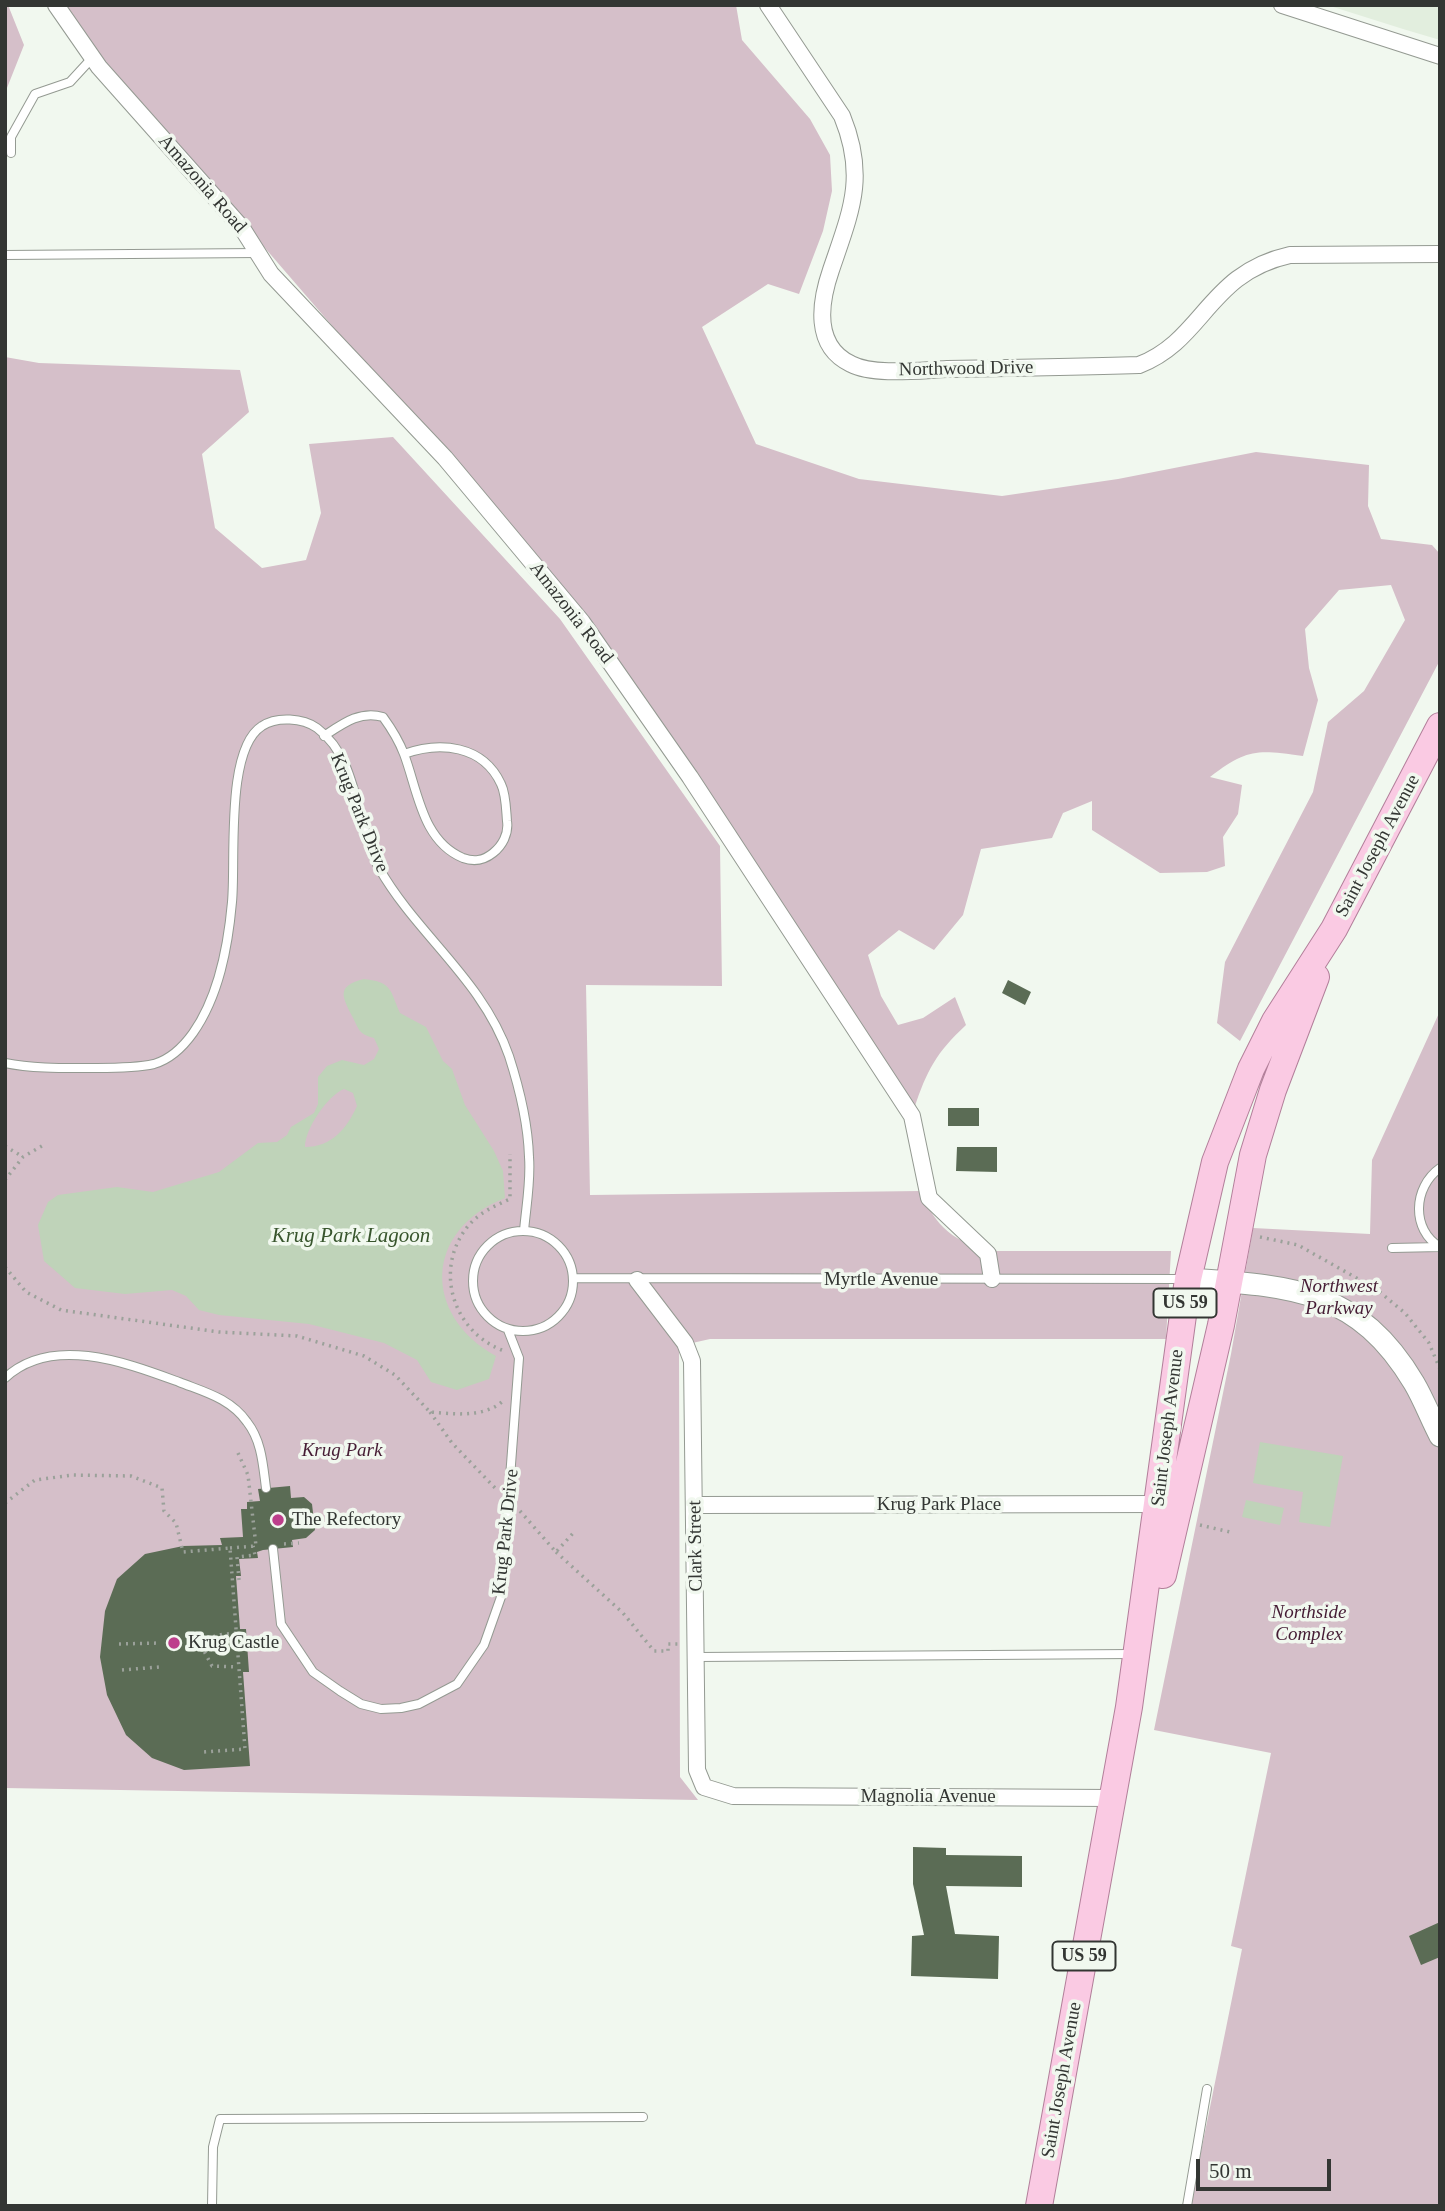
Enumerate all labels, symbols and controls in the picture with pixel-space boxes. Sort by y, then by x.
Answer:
street label: Amazonia Road [153,130,251,238]
street label: Northwood Drive [899,356,1033,382]
street label: Amazonia Road [524,558,618,668]
street label: Krug Park Drive [325,750,393,876]
street label: Saint Joseph Avenue [1331,771,1425,921]
water label: Krug Park Lagoon [272,1223,430,1249]
street label: Myrtle Avenue [824,1269,938,1291]
park label: Northwest Parkway [1300,1276,1378,1320]
road number: US 59 [1154,1288,1216,1318]
street label: Saint Joseph Avenue [1147,1348,1189,1508]
park label: Krug Park [302,1440,382,1462]
street label: Krug Park Drive [488,1468,524,1596]
street label: Krug Park Place [877,1494,1001,1516]
street label: Clark Street [684,1500,708,1592]
place label: The Refectory [292,1509,401,1531]
marker: The Refectory [270,1512,286,1528]
park label: Northside Complex [1272,1602,1346,1646]
place label: Krug Castle [188,1632,279,1654]
marker: Krug Castle [166,1635,182,1651]
street label: Magnolia Avenue [860,1786,996,1808]
road number: US 59 [1052,1942,1116,1970]
street label: Saint Joseph Avenue [1037,2000,1087,2160]
scale bar [1200,2144,1335,2188]
text: 50 m [1209,2159,1252,2183]

